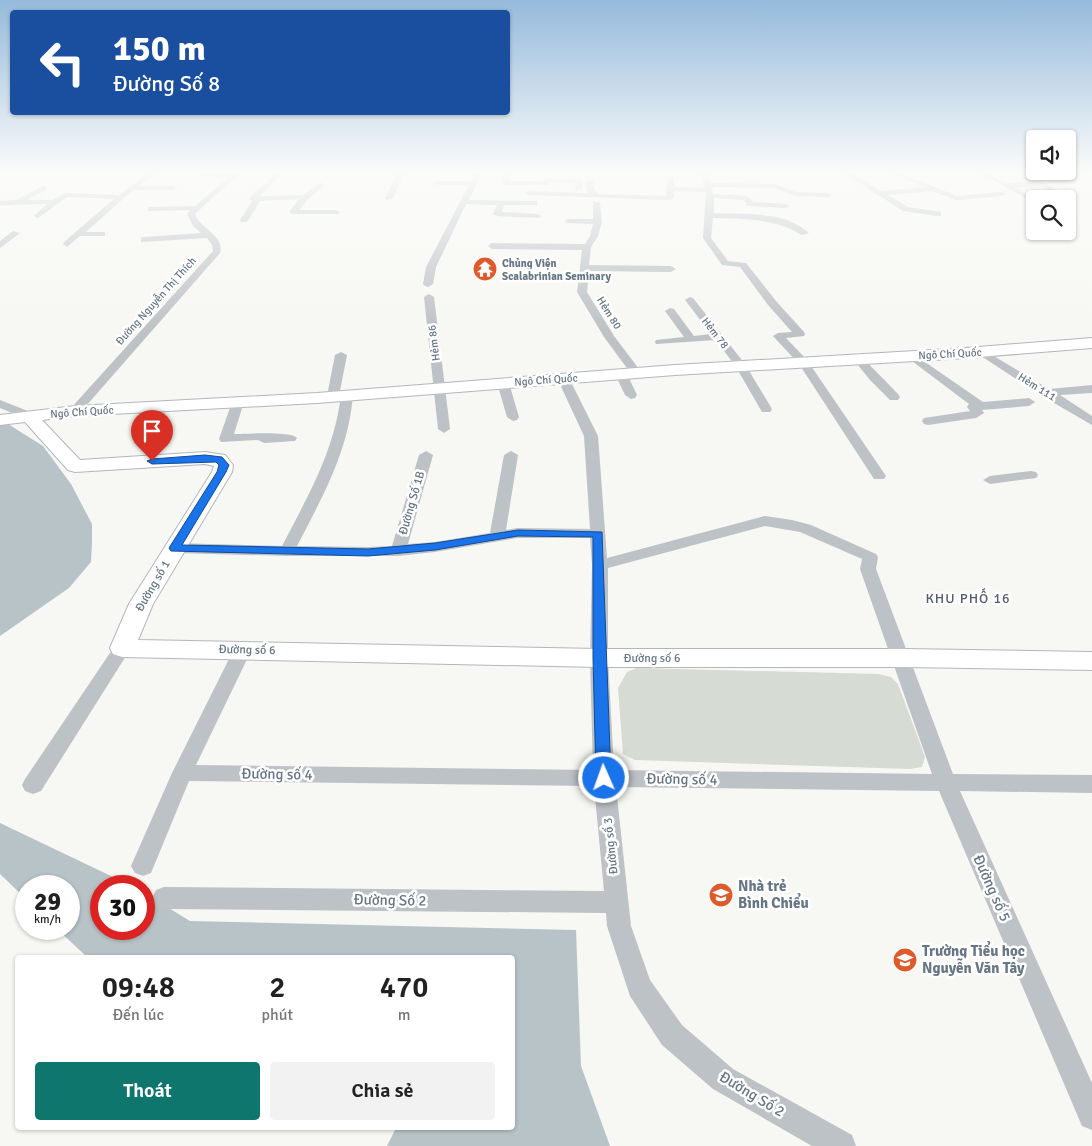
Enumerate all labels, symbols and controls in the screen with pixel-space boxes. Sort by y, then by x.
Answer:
text: 150 m [113,27,206,70]
icon: left [30,30,95,95]
text: Đường Số 8 [113,70,220,97]
map controls [1026,130,1076,240]
button: sound [1026,130,1076,180]
button: search [1026,190,1076,240]
street label: Đường Nguyễn Thị Thích [112,254,199,348]
temple icon: Chủng Viện Scalabrinian Seminary [472,256,498,282]
place label: Chủng Viện Scalabrinian Seminary [502,257,611,283]
street label: Hẻm 80 [594,294,624,332]
street label: Hẻm 78 [699,315,731,351]
street label: Hẻm 86 [425,324,443,362]
street label: Ngô Chí Quốc [918,345,982,362]
street label: Ngô Chí Quốc [514,370,578,389]
street label: Hẻm 111 [1016,370,1058,404]
street label: Ngô Chí Quốc [50,402,114,421]
pin [131,410,173,461]
icon: arrive [138,417,166,445]
street label: Đường Số 1B [396,469,428,537]
street label: Đường số 1 [132,558,174,614]
district label: KHU PHỐ 16 [925,588,1011,607]
street label: Đường số 6 [218,642,276,658]
street label: Đường số 6 [624,651,680,666]
position arrow [577,751,629,803]
street label: Đường số 4 [241,764,313,784]
street label: Đường số 4 [646,769,718,789]
street label: Đường số 3 [601,817,621,875]
street label: Đường số 5 [969,852,1015,924]
speed limit sign: 30 [90,875,155,940]
place label: Nhà trẻ Bình Chiểu [738,877,809,912]
school or university icon: Nhà trẻ Bình Chiểu [708,882,734,908]
text: 29 [34,886,61,917]
street label: Đường Số 2 [353,890,427,910]
text: km/h [34,912,61,927]
place label: Trường Tiểu học Nguyễn Văn Tây [922,940,1025,977]
school or university icon: Trường Tiểu học Nguyễn Văn Tây [892,947,918,973]
text: 09:48 [102,969,175,1006]
text: 2 [269,969,285,1006]
text: 470 [380,969,428,1006]
text: Đến lúc [112,1005,164,1025]
text: phút [262,1005,293,1025]
text: m [398,1005,410,1025]
button: Thoát [35,1062,260,1120]
button: Chia sẻ [270,1062,495,1120]
street label: Đường Số 2 [716,1067,788,1121]

